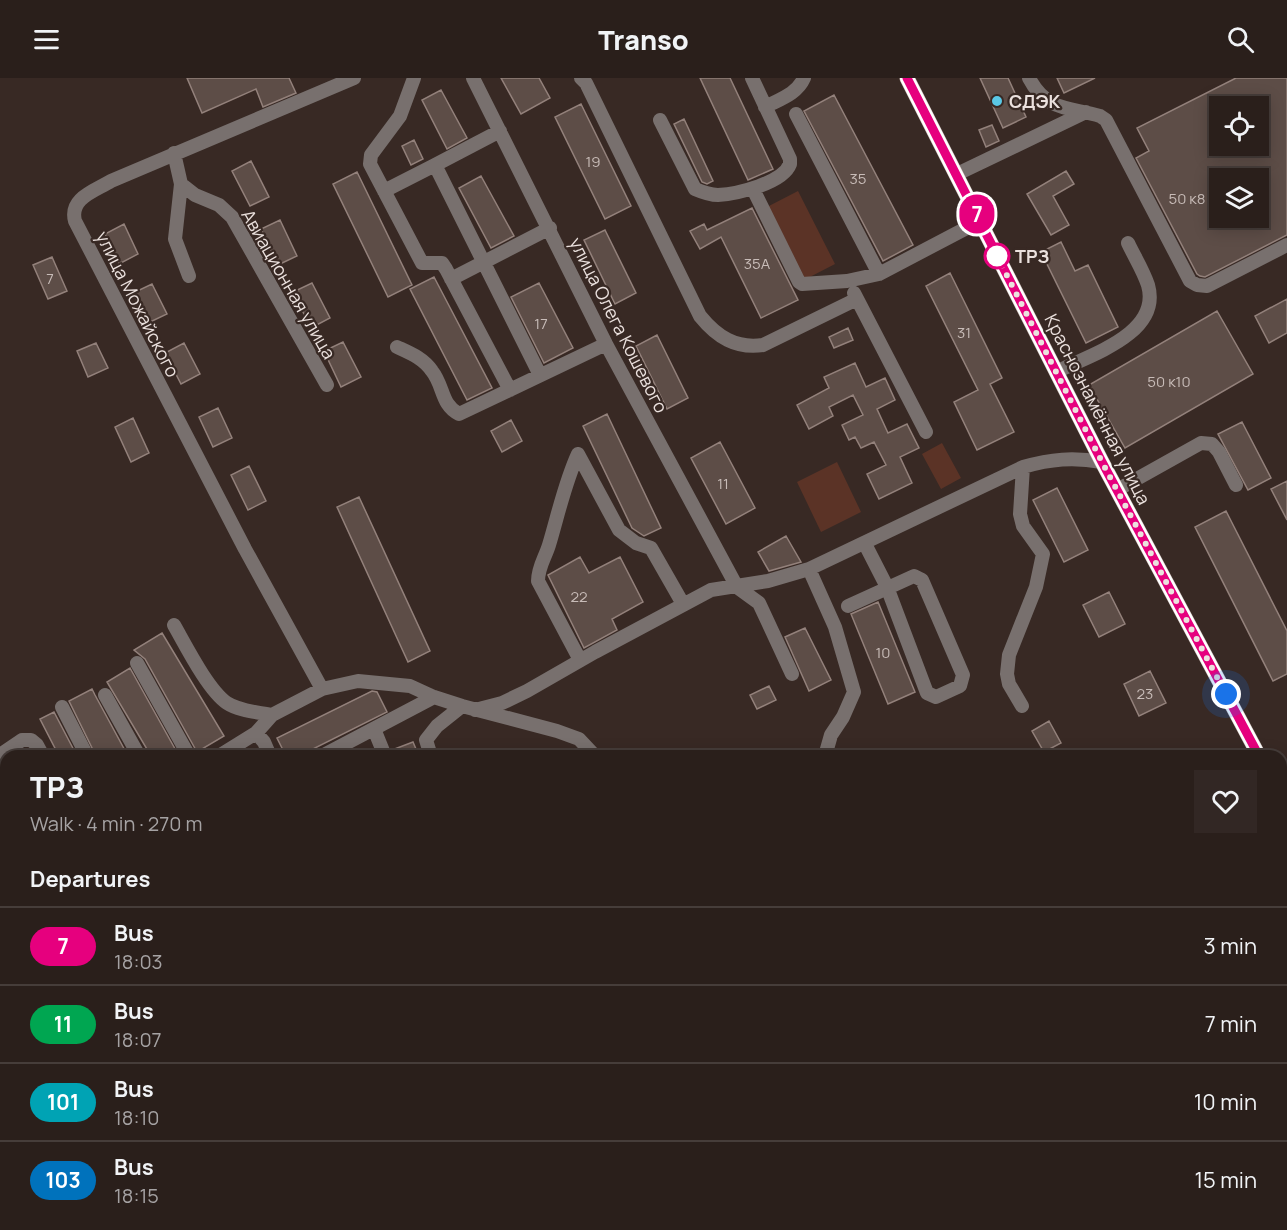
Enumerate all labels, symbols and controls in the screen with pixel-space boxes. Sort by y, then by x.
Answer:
text: Transo [598,21,689,58]
icon: menu [30,23,63,56]
icon: search [1224,23,1257,56]
place label: СДЭК [1009,89,1060,113]
marker: СДЭК [990,94,1004,108]
map controls [1209,96,1269,228]
button: locate [1209,96,1269,156]
house number: 19 [585,151,601,172]
house number: 35 [850,168,866,189]
button: layers [1209,168,1269,228]
house number: 50 к8 [1169,188,1205,209]
line badge: 7 [958,194,996,234]
text: 7 [971,200,983,228]
street label: Авиационная улица [236,205,342,363]
street label: улица Можайского [91,227,185,381]
street label: улица Олега Кошевого [564,233,674,417]
marker: ТРЗ [984,243,1010,269]
place label: ТРЗ [1015,244,1049,268]
house number: 35А [744,253,771,274]
house number: 7 [46,268,54,289]
street label: Краснознамённая улица [1039,310,1157,508]
house number: 17 [534,313,548,334]
house number: 31 [957,322,971,343]
house number: 50 к10 [1147,371,1191,392]
house number: 11 [717,473,729,494]
house number: 22 [570,586,588,607]
house number: 10 [876,642,891,663]
your location [1211,679,1241,709]
house number: 23 [1137,683,1153,704]
text: ТРЗ [30,768,84,806]
button: heart [1194,770,1257,833]
text: Walk · 4 min · 270 m [30,810,202,837]
text: Departures [30,864,150,894]
text: Bus [114,918,154,948]
text: 3 min [1204,931,1257,961]
text: 7 [57,932,69,960]
text: 18:03 [114,948,163,975]
text: Bus [114,996,154,1026]
text: 7 min [1205,1009,1257,1039]
text: 11 [54,1010,72,1038]
text: 18:07 [114,1026,162,1053]
text: Bus [114,1074,154,1104]
text: 10 min [1194,1087,1257,1117]
text: 101 [47,1088,79,1116]
text: 18:10 [114,1104,159,1131]
text: Bus [114,1152,154,1182]
text: 15 min [1194,1165,1257,1195]
text: 103 [45,1166,81,1194]
text: 18:15 [114,1182,159,1209]

